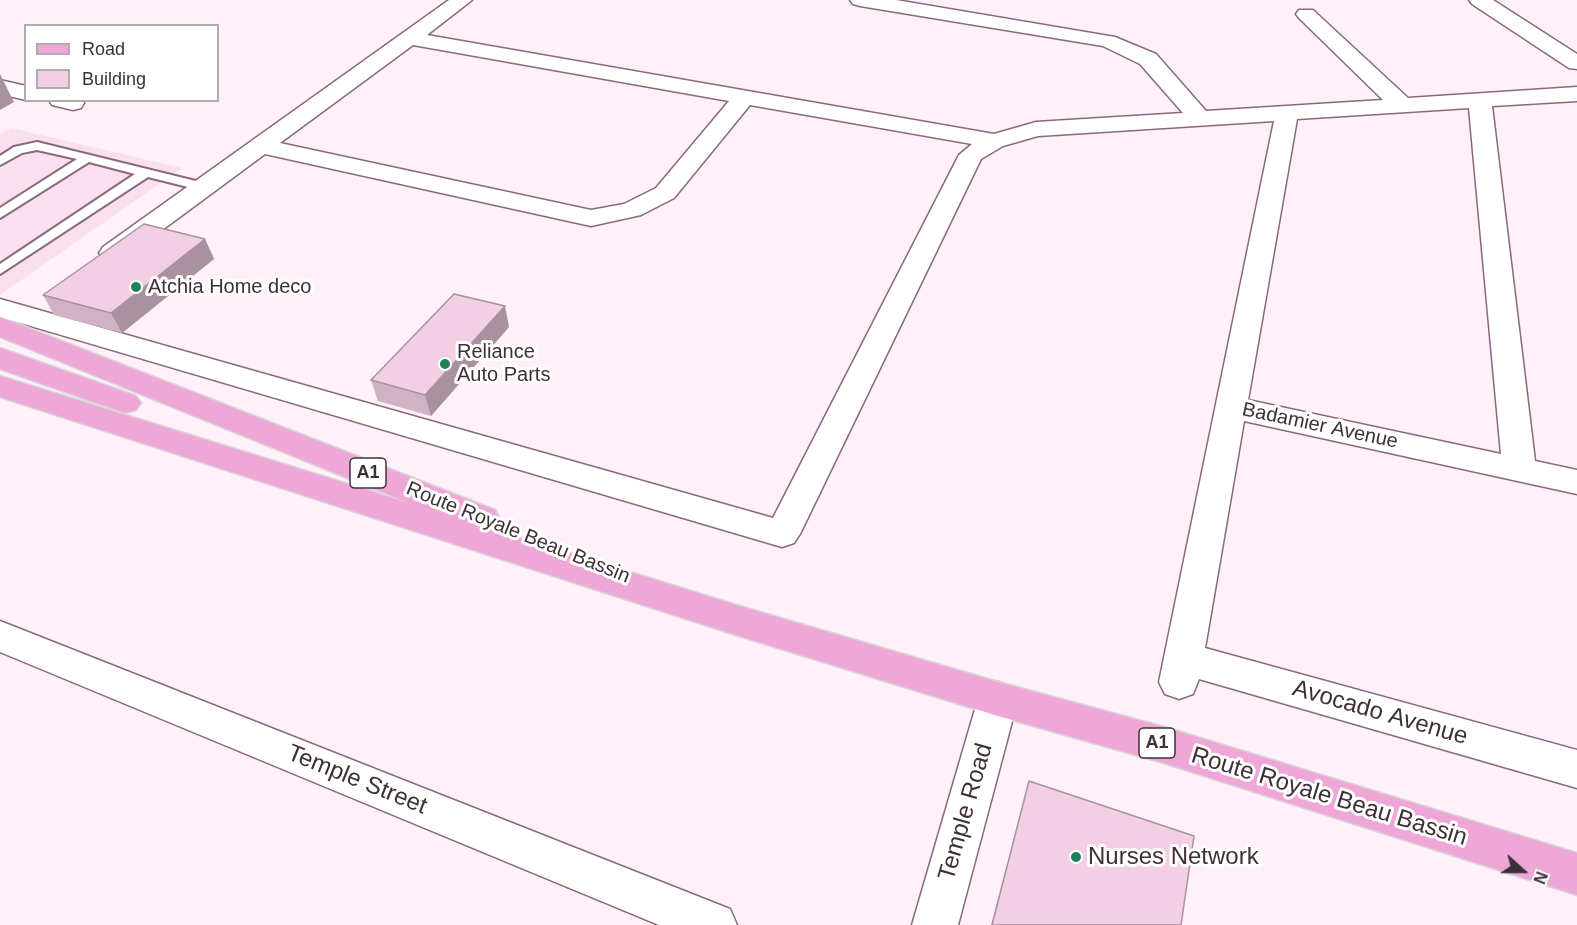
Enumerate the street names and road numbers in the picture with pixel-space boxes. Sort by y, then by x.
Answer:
street label: Badamier Avenue [1240,398,1400,454]
road number: A1 [350,458,386,488]
street label: Route Royale Beau Bassin [403,477,633,589]
street label: Avocado Avenue [1289,674,1471,752]
road number: A1 [1139,728,1175,758]
street label: Temple Street [283,739,431,821]
street label: Temple Road [933,740,999,884]
street label: Route Royale Beau Bassin [1188,741,1470,853]

